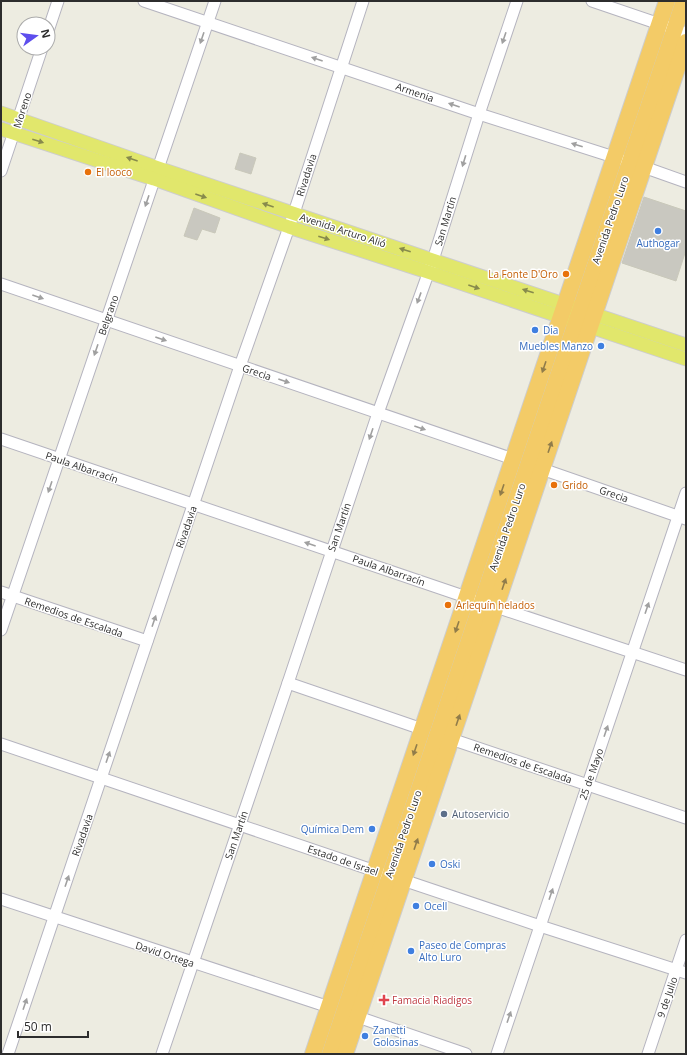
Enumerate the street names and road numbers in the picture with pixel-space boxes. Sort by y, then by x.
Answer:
street label: Armenia [394,79,436,105]
street label: Moreno [10,90,34,130]
street label: Rivadavia [293,152,319,198]
street label: Avenida Pedro Luro [588,174,632,266]
street label: San Martín [431,195,459,247]
street label: Avenida Arturo Alió [298,209,388,251]
street label: Belgrano [95,293,121,337]
street label: Grecia [241,361,273,383]
street label: Paula Albarracín [44,448,120,486]
street label: Avenida Pedro Luro [485,481,529,573]
street label: Grecia [598,483,630,505]
street label: San Martín [324,501,354,553]
street label: Rivadavia [172,504,200,550]
street label: Paula Albarracín [351,551,427,589]
street label: Remedios de Escalada [23,594,125,640]
street label: Remedios de Escalada [472,740,574,786]
street label: 25 de Mayo [576,746,606,802]
street label: Avenida Pedro Luro [381,788,425,880]
street label: San Martín [221,809,251,861]
street label: Rivadavia [68,812,96,858]
street label: Estado de Israel [306,841,380,879]
street label: David Ortega [134,938,196,970]
street label: 9 de Julio [653,975,681,1019]

